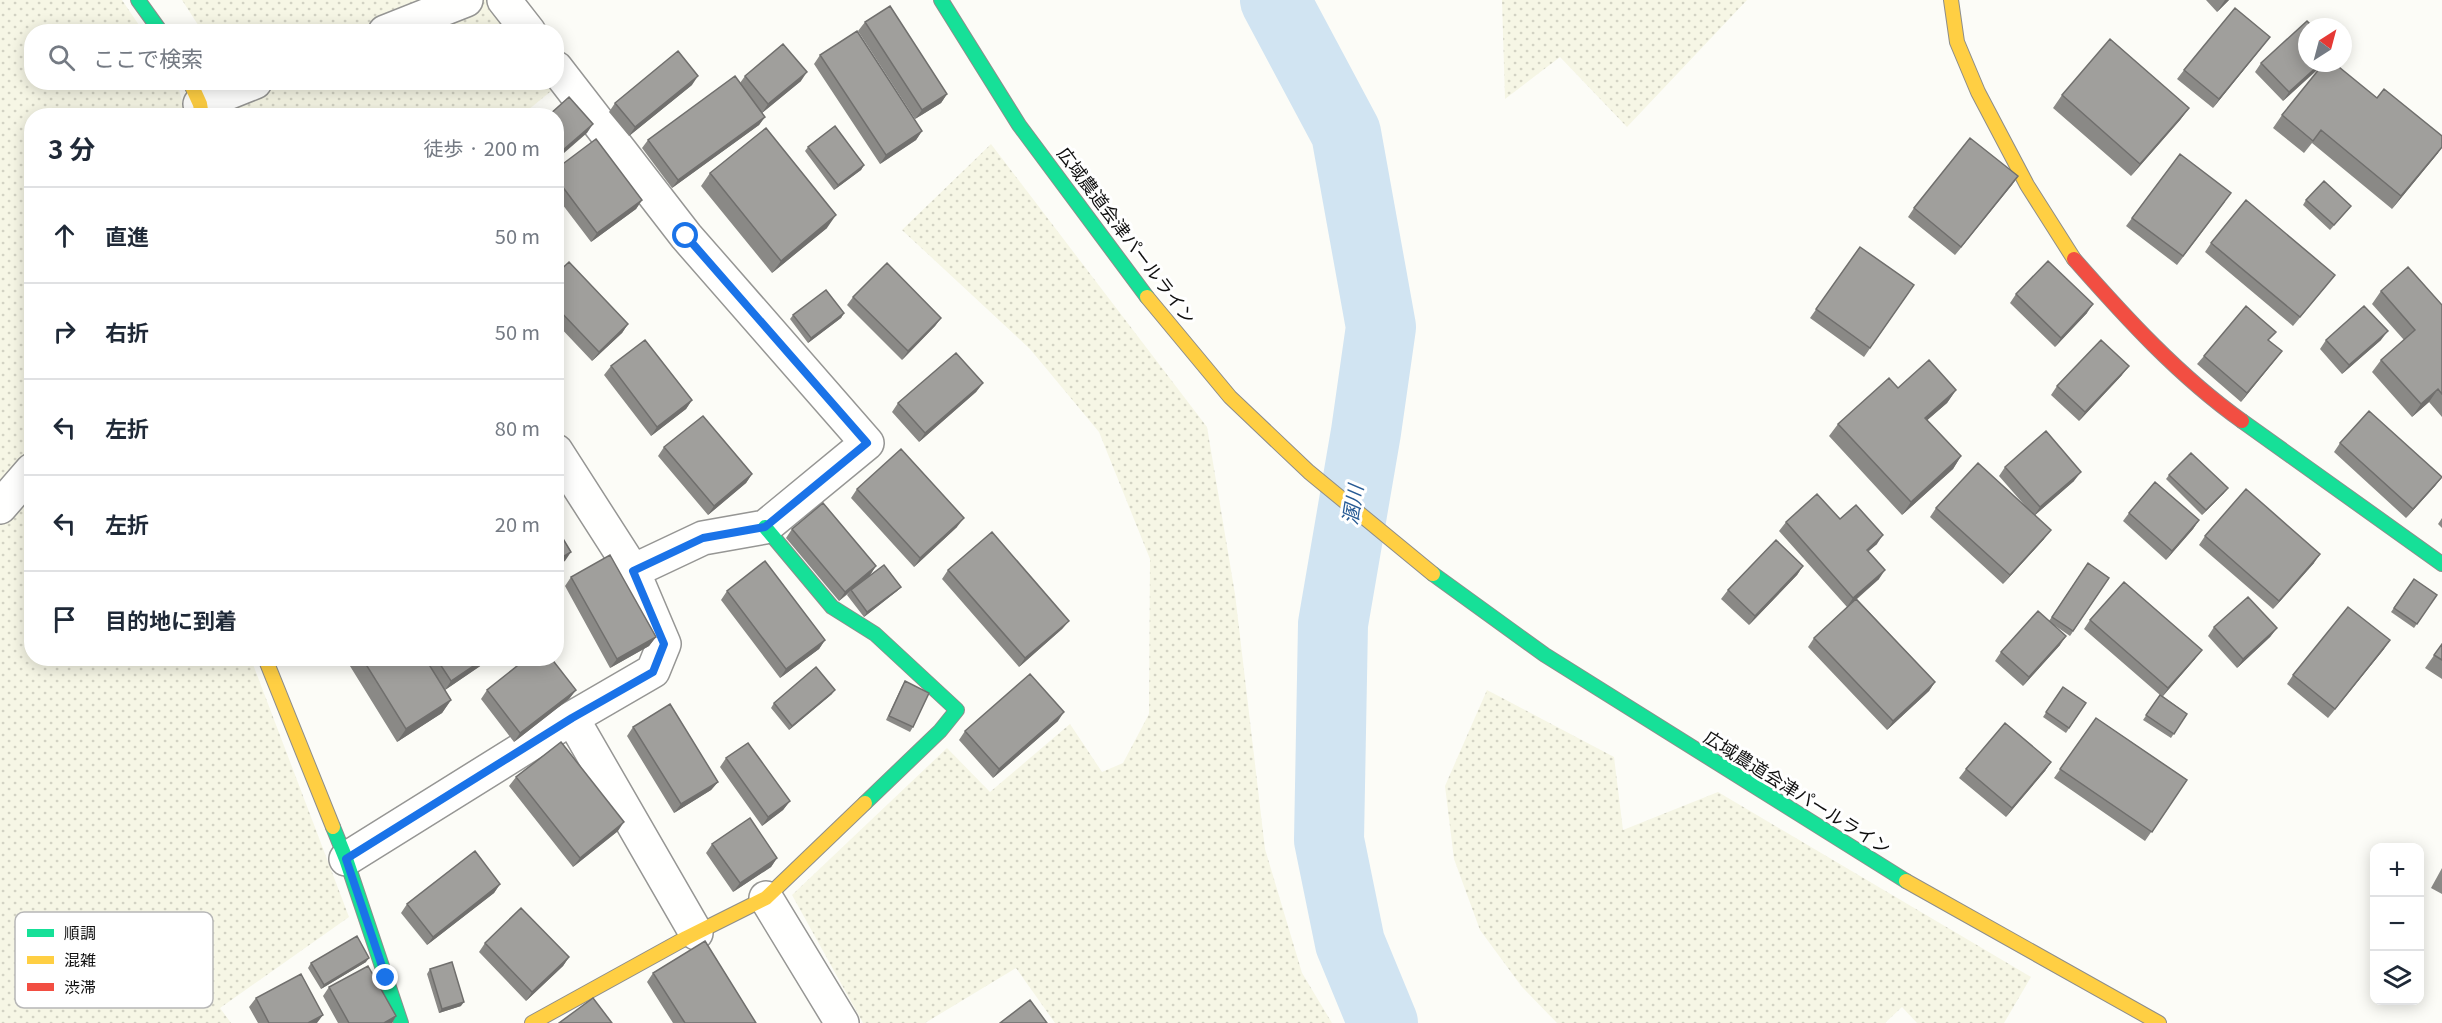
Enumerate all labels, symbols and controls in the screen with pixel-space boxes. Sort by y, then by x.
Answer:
north arrow [2298,18,2352,72]
search box [24,24,564,90]
icon: search [45,41,78,74]
text: ここで検索 [93,41,203,73]
text: 3 分 [48,129,95,166]
text: 徒歩 · 200 m [424,133,540,162]
street label: 広域農道会津パールライン [1052,141,1203,329]
icon: ahead [48,219,81,252]
text: 直進 [105,219,149,251]
text: 50 m [495,221,540,250]
route start [672,222,698,248]
icon: right [48,315,81,348]
text: 右折 [105,315,149,347]
text: 50 m [495,317,540,346]
icon: left [48,411,81,444]
text: 左折 [105,411,149,443]
text: 80 m [495,413,540,442]
water label: 溷川 [1334,481,1369,527]
icon: left [48,507,81,540]
text: 左折 [105,507,149,539]
text: 20 m [495,509,540,538]
icon: arrive [48,603,81,636]
text: 目的地に到着 [105,603,237,635]
street label: 広域農道会津パールライン [1700,723,1897,860]
map controls [2370,843,2424,1005]
button: + [2370,843,2424,897]
button: − [2370,897,2424,951]
legend [15,912,213,1008]
text: 順調 [64,920,96,944]
text: 混雑 [64,947,96,971]
button: layers [2370,951,2424,1005]
route end [372,964,398,990]
text: 渋滞 [64,974,96,998]

